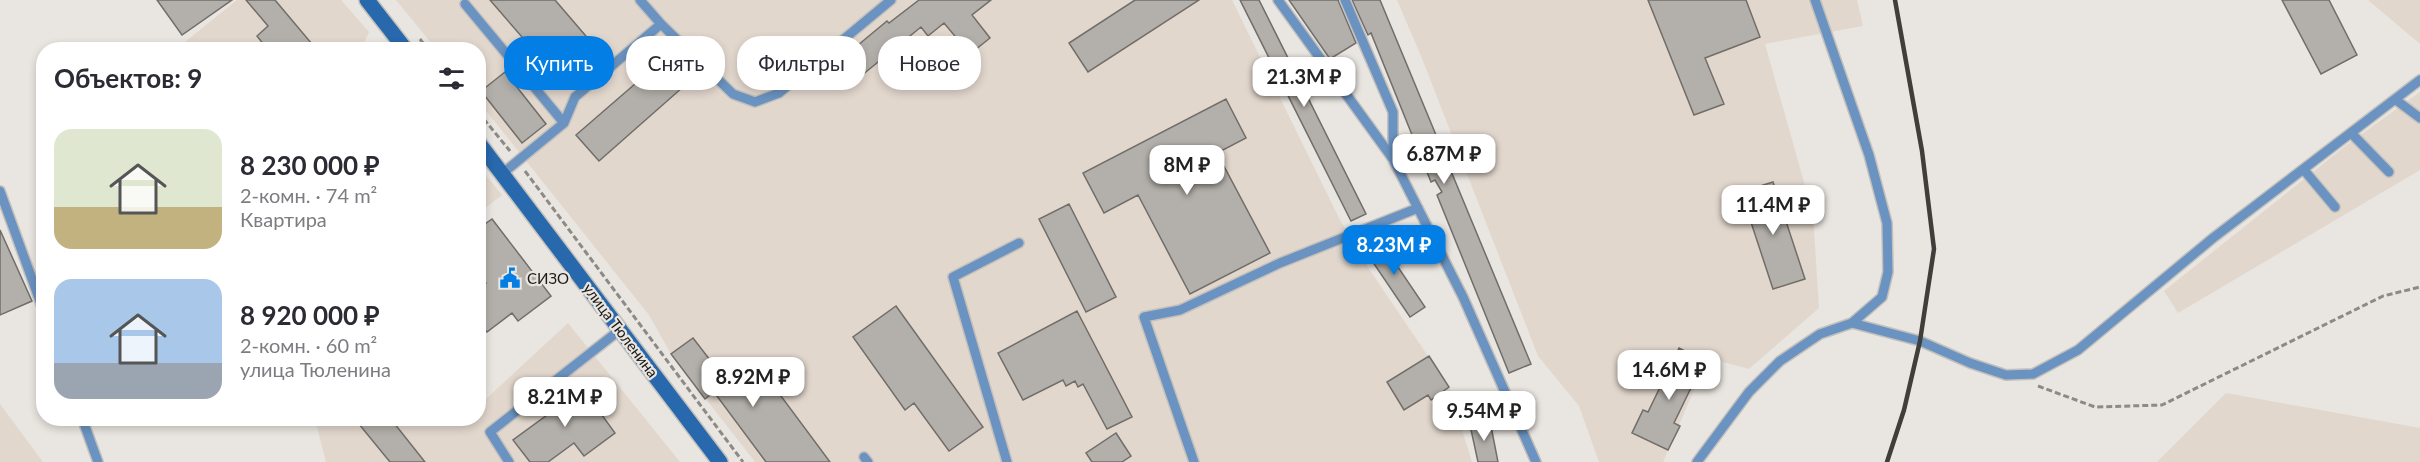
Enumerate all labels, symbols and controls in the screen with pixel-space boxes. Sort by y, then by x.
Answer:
chip: Купить [504,36,614,90]
chip: Снять [626,36,725,90]
chip: Фильтры [737,36,866,90]
chip: Новое [878,36,981,90]
pin: 21.3M ₽ [1249,57,1359,108]
text: Объектов: 9 [54,62,202,94]
icon: filters [435,62,468,95]
text: 21.3M ₽ [1267,64,1341,88]
pin: 6.87M ₽ [1389,134,1499,185]
text: 6.87M ₽ [1407,141,1481,165]
pin: 8M ₽ [1151,145,1223,196]
text: 8 230 000 ₽ [240,149,380,181]
text: 8M ₽ [1164,152,1211,176]
icon: home [102,153,174,225]
text: 2-комн. · 74 m² [240,183,377,207]
pin: 11.4M ₽ [1718,185,1828,236]
text: 11.4M ₽ [1736,192,1810,216]
text: Квартира [240,207,327,231]
pin: 8.23M ₽ [1339,225,1449,276]
text: 8.23M ₽ [1357,232,1431,256]
public building icon: СИЗО [498,266,522,290]
place label: СИЗО [527,269,569,287]
street label: улица Тюленина [580,279,662,381]
text: 8 920 000 ₽ [240,299,380,331]
icon: home [102,303,174,375]
text: 2-комн. · 60 m² [240,333,377,357]
pin: 14.6M ₽ [1614,350,1724,401]
text: улица Тюленина [240,357,391,381]
pin: 8.92M ₽ [698,357,808,408]
text: 14.6M ₽ [1632,357,1706,381]
text: 8.92M ₽ [716,364,790,388]
pin: 8.21M ₽ [510,377,620,428]
text: 8.21M ₽ [528,384,602,408]
pin: 9.54M ₽ [1429,391,1539,442]
text: 9.54M ₽ [1447,398,1521,422]

